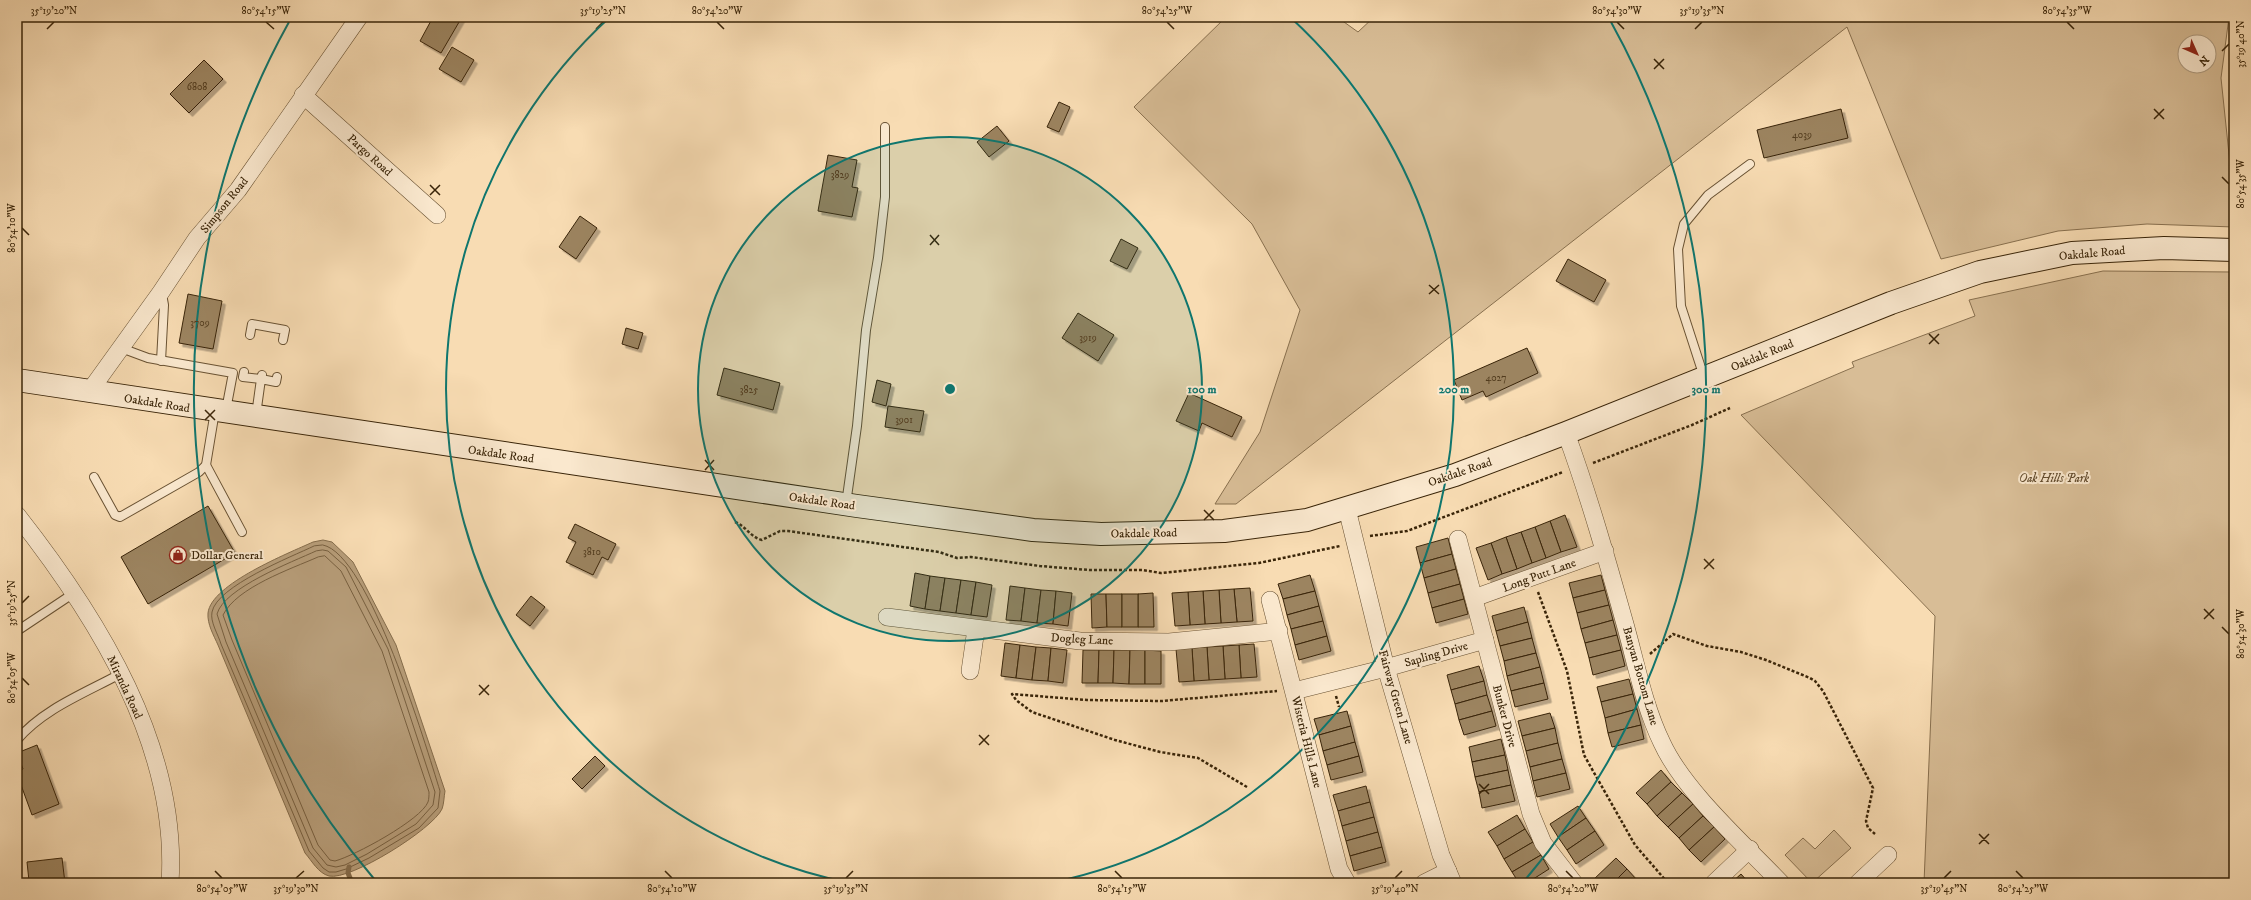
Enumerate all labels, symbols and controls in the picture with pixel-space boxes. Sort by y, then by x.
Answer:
text: 35°19'20"N [31,5,77,17]
text: 80°54'15"W [241,5,291,17]
text: 35°19'25"N [580,5,626,17]
text: 80°54'20"W [692,5,743,17]
text: 80°54'25"W [1142,5,1193,17]
text: 80°54'30"W [1592,5,1643,17]
text: 35°19'35"N [1680,5,1724,17]
text: 80°54'35"W [2042,5,2092,17]
text: 35°19'40"N [2235,20,2247,68]
north arrow [2177,34,2217,74]
text: N [2195,52,2212,69]
house number: 6808 [187,81,207,93]
house number: 4039 [1792,129,1812,141]
street label: Pargo Road [344,131,395,180]
text: 80°54'35"W [2235,159,2247,209]
house number: 3829 [831,169,849,181]
street label: Simpson Road [197,174,252,236]
text: 80°54'10"W [6,202,18,253]
street label: Oakdale Road [2058,243,2126,264]
house number: 3709 [190,317,210,329]
house number: 3919 [1079,332,1097,344]
street label: Oakdale Road [1729,336,1796,375]
house number: 4027 [1485,372,1507,384]
centre of rings [943,382,957,396]
text: 100 m [1188,382,1216,397]
text: 200 m [1439,382,1469,397]
text: 300 m [1692,382,1720,397]
house number: 3825 [740,384,758,396]
street label: Oakdale Road [123,391,191,416]
house number: 3901 [895,414,913,426]
street label: Oakdale Road [467,442,535,467]
street label: Oakdale Road [1426,455,1494,490]
park label: Oak Hills Park [2019,471,2089,486]
street label: Oakdale Road [788,489,856,514]
street label: Oakdale Road [1111,525,1177,542]
shop icon: Dollar General [168,545,188,565]
house number: 3810 [583,546,601,558]
place label: Dollar General [191,548,263,563]
street label: Long Putt Lane [1500,555,1578,596]
text: 35°19'25"N [6,580,18,626]
text: 80°54'30"W [2235,608,2247,659]
street label: Banyan Bottom Lane [1619,625,1662,727]
street label: Dogleg Lane [1050,630,1114,649]
street label: Sapling Drive [1403,638,1470,671]
street label: Fairway Green Lane [1375,648,1416,746]
text: 80°54'05"W [6,652,18,703]
street label: Miranda Road [103,653,146,721]
street label: Bunker Drive [1489,683,1520,749]
street label: Wisteria Hills Lane [1288,694,1325,790]
text: 80°54'05"W [197,883,248,895]
text: 35°19'30"N [273,883,319,895]
text: 80°54'10"W [647,883,698,895]
text: 35°19'35"N [824,883,868,895]
text: 80°54'15"W [1097,883,1147,895]
text: 35°19'40"N [1371,883,1419,895]
text: 80°54'20"W [1548,883,1599,895]
text: 35°19'45"N [1921,883,1967,895]
text: 80°54'25"W [1998,883,2049,895]

